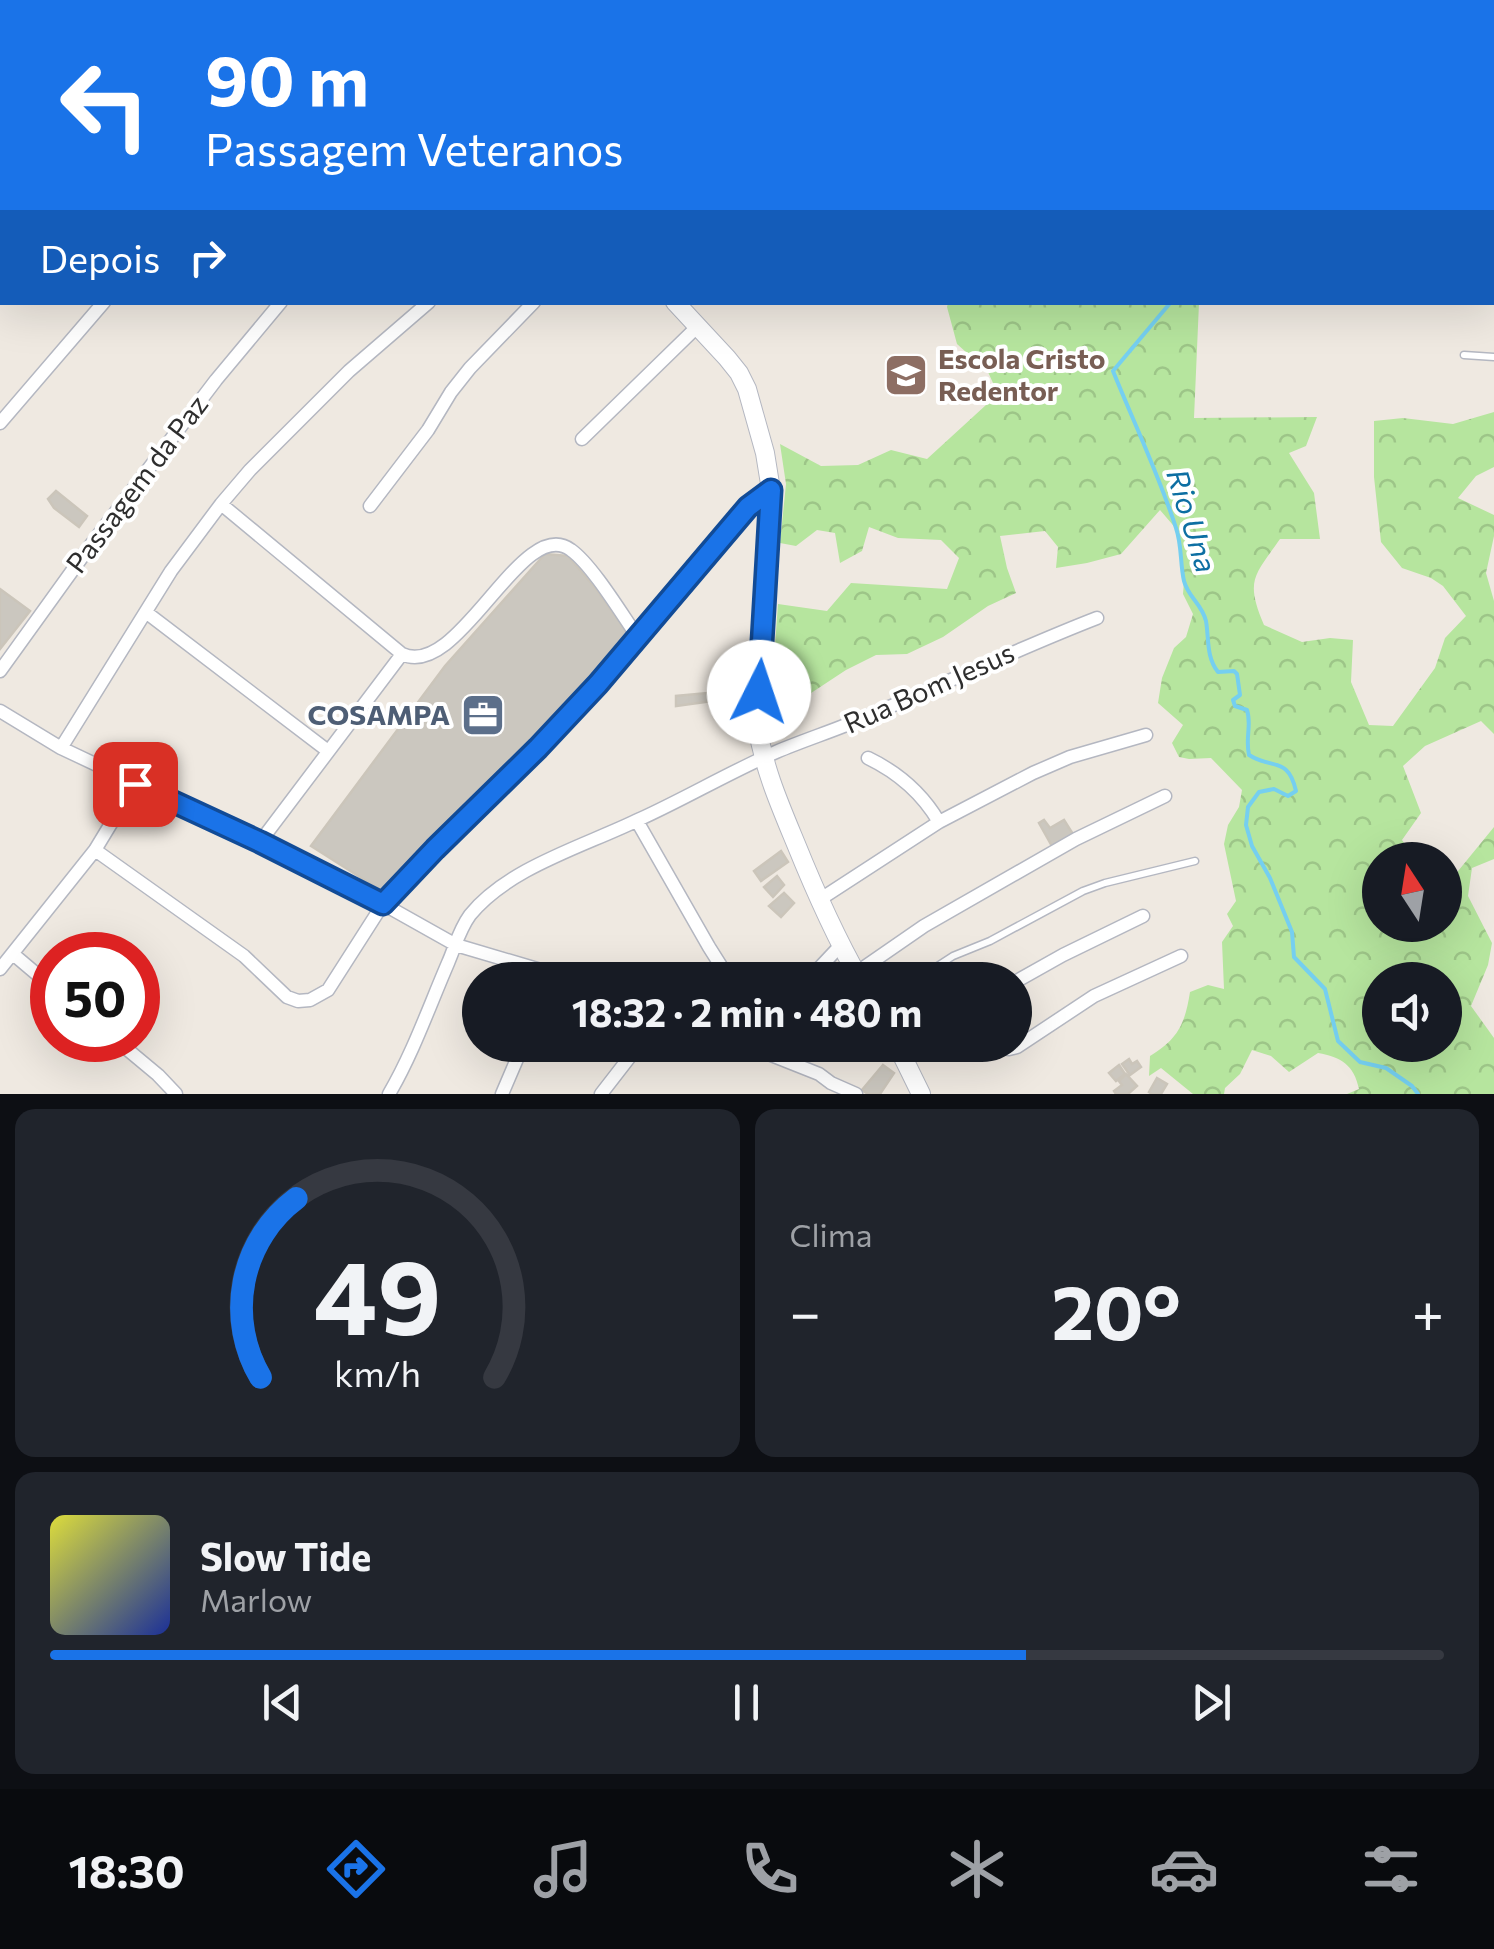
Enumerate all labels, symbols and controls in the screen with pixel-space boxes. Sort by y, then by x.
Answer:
text: 90 m [205,35,369,120]
icon: left [40,40,170,170]
text: Passagem Veteranos [205,120,624,175]
icon: right [180,230,235,285]
text: Depois [40,234,160,281]
place label: Escola Cristo Redentor [938,341,1105,407]
school or university icon: Escola Cristo Redentor [883,352,929,398]
street label: Passagem da Paz [58,388,214,579]
water label: Rio Una [1160,464,1227,576]
street label: Rua Bom Jesus [838,634,1019,740]
position arrow [707,640,811,744]
office icon: COSAMPA [460,692,506,738]
place label: COSAMPA [307,697,450,731]
pin [93,742,178,827]
icon: arrive [108,757,163,812]
north arrow [1362,842,1462,942]
map controls [1362,842,1462,1062]
speed limit sign: 50 [30,932,160,1062]
button: sound [1362,962,1462,1062]
text: 18:32 · 2 min · 480 m [572,988,922,1035]
text: Clima [790,1214,872,1254]
text: 49 [313,1229,441,1356]
text: 20° [1051,1264,1181,1355]
text: − [790,1277,821,1344]
text: + [1412,1277,1444,1344]
text: km/h [334,1351,421,1394]
text: Slow Tide [200,1532,371,1579]
text: Marlow [200,1579,312,1619]
icon: previous [255,1675,310,1730]
icon: pause [719,1675,774,1730]
icon: next [1184,1675,1239,1730]
icon: directions [321,1834,391,1904]
icon: music [528,1834,598,1904]
icon: phone [735,1834,805,1904]
icon: climate [942,1834,1012,1904]
icon: car [1149,1834,1219,1904]
icon: filters [1356,1834,1426,1904]
text: 18:30 [68,1842,185,1897]

